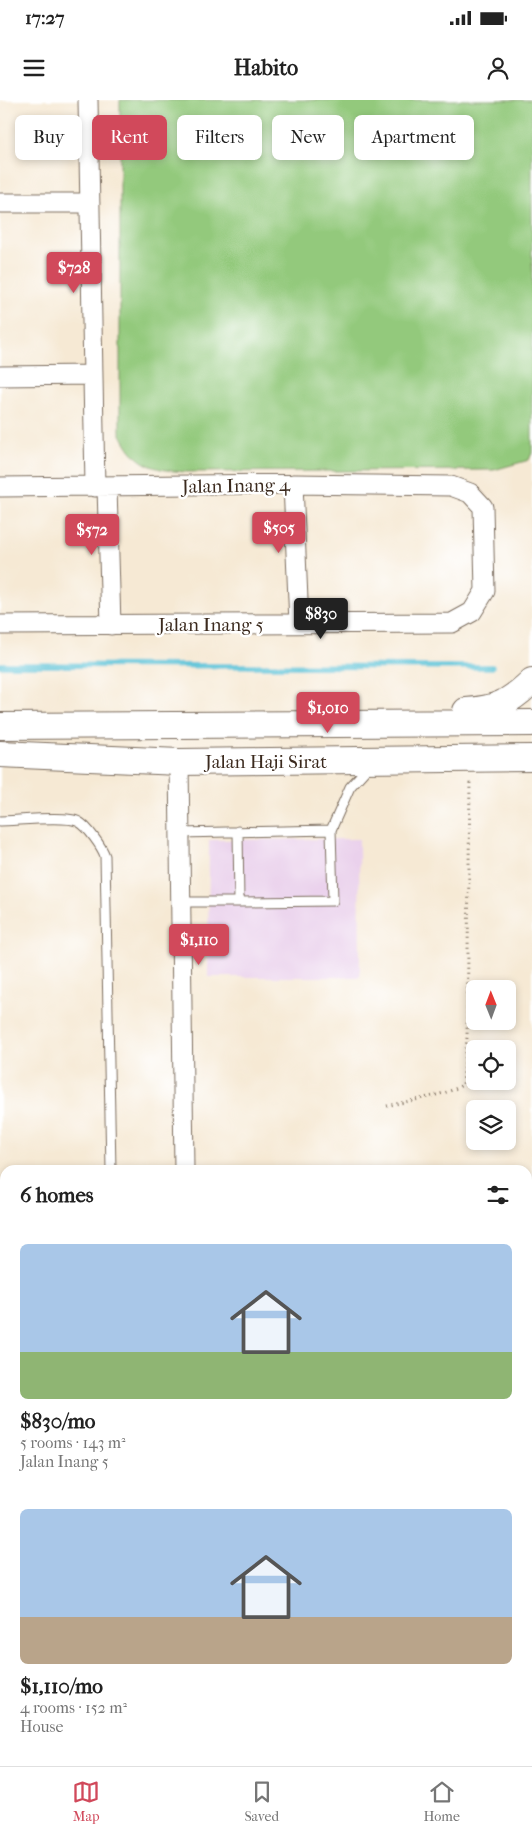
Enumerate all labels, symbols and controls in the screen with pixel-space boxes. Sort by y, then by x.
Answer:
text: 17:27 [25,7,64,29]
icon: menu [20,54,48,82]
icon: person [484,54,512,82]
text: Habito [234,55,298,81]
chip: Buy [15,115,82,160]
chip: Rent [92,115,167,160]
chip: Filters [177,115,262,160]
chip: New [272,115,344,160]
chip: Apartment [354,115,474,160]
pin: $728 [44,252,104,294]
text: $728 [58,258,90,277]
street label: Jalan Inang 4 [180,474,291,498]
pin: $505 [249,512,309,554]
pin: $572 [62,514,122,556]
text: $505 [263,518,295,537]
text: $572 [76,520,108,539]
pin: $830 [291,598,351,640]
text: $830 [305,604,337,623]
street label: Jalan Inang 5 [156,614,264,636]
pin: $1,010 [287,692,369,734]
text: $1,010 [307,698,349,717]
street label: Jalan Haji Sirat [203,751,327,773]
pin: $1,110 [158,924,240,966]
text: $1,110 [180,930,218,949]
north arrow [466,980,516,1030]
map controls [466,980,516,1150]
button: locate [466,1040,516,1090]
button: layers [466,1100,516,1150]
icon: filters [484,1181,512,1209]
text: 6 homes [20,1183,94,1207]
icon: home [221,1277,311,1367]
text: $830/mo [20,1409,95,1433]
text: 5 rooms · 143 m² [20,1433,125,1452]
text: Jalan Inang 5 [20,1452,109,1471]
icon: home [221,1542,311,1632]
text: $1,110/mo [20,1674,103,1698]
text: 4 rooms · 152 m² [20,1698,127,1717]
text: House [20,1717,63,1736]
tab: Map [72,1778,100,1825]
tab: Saved [244,1778,279,1825]
tab: Home [423,1778,460,1825]

